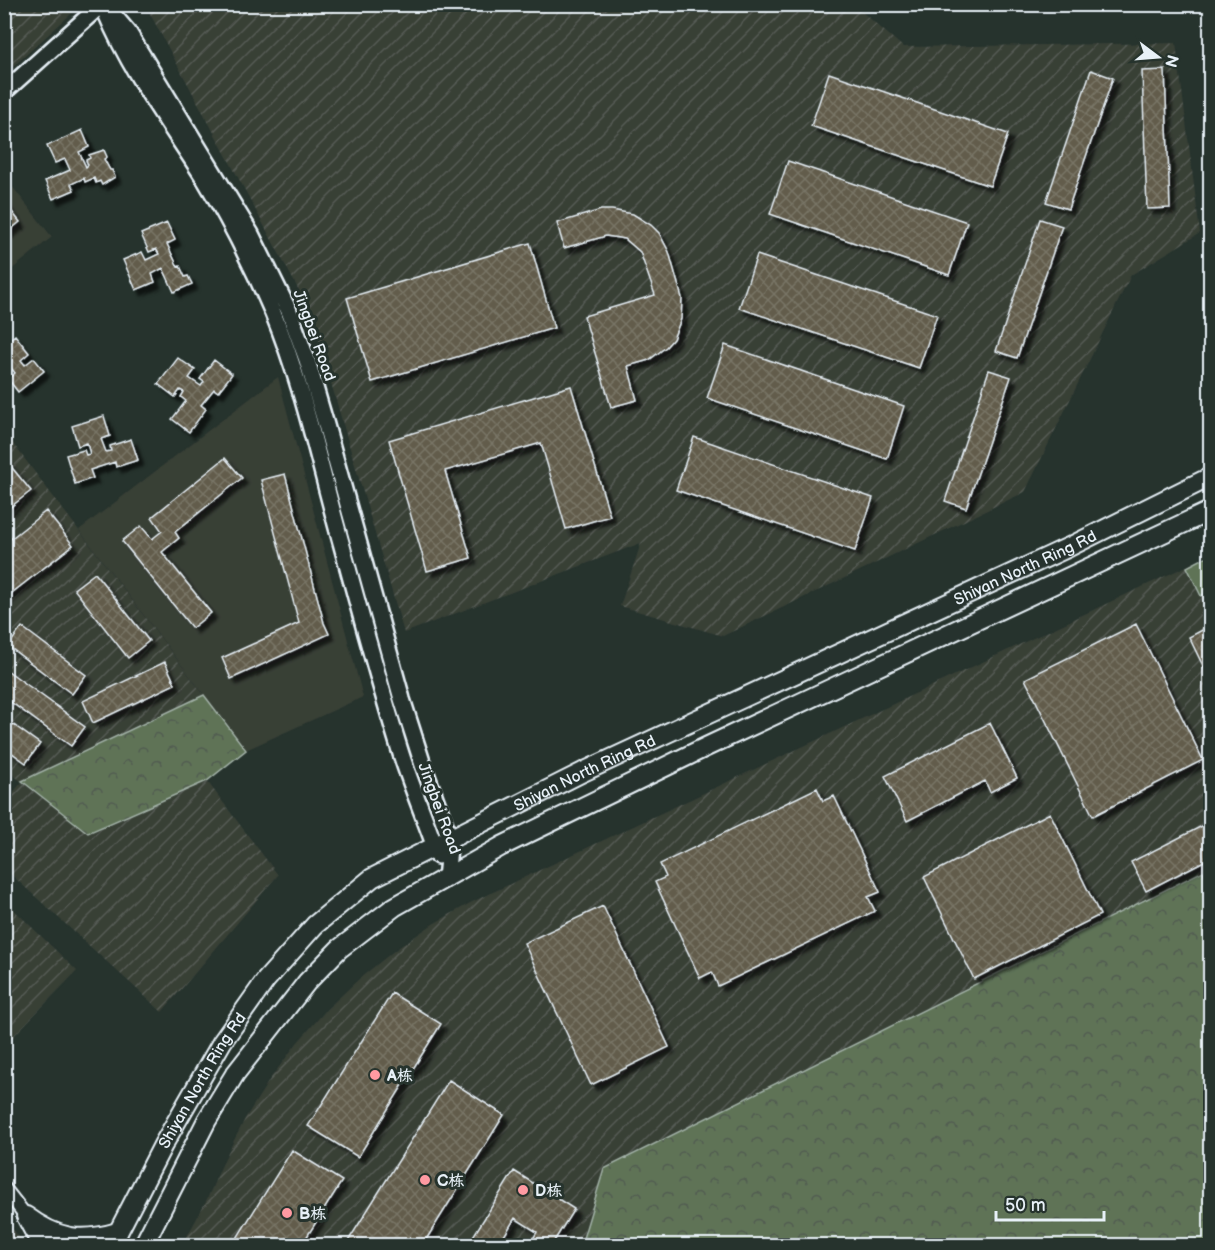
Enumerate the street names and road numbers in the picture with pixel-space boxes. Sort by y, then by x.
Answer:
street label: Jingbei Road [288,287,339,384]
street label: Shiyan North Ring Rd [951,527,1100,610]
street label: Shiyan North Ring Rd [511,732,659,816]
street label: Jingbei Road [413,760,464,857]
street label: Shiyan North Ring Rd [155,1009,251,1152]

